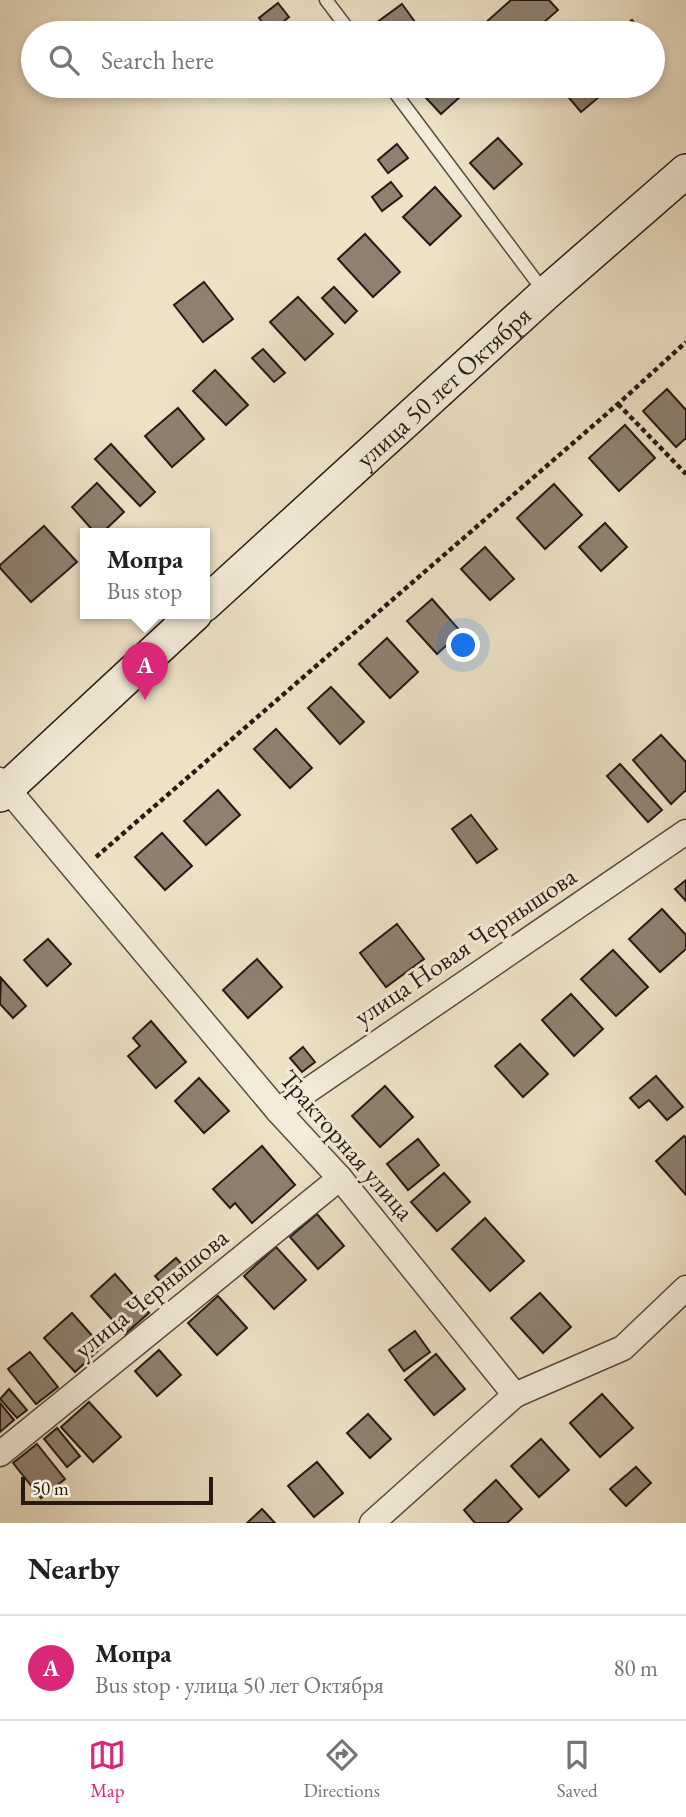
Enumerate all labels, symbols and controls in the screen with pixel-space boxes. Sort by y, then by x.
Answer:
search box [21,21,665,98]
icon: search [45,41,83,79]
text: Search here [101,43,214,77]
street label: улица 50 лет Октября [349,298,538,475]
popup [80,528,210,619]
text: Мопра [107,542,183,576]
text: Bus stop [107,576,182,606]
your location [446,628,480,662]
pin: A [122,642,168,700]
street label: улица Новая Чернышова [347,859,583,1033]
street label: Тракторная улица [272,1062,422,1228]
street label: улица Чернышова [67,1220,236,1366]
scale bar [21,1474,214,1506]
text: 50 m [32,1476,69,1501]
text: Nearby [28,1549,120,1588]
text: Мопра [95,1636,172,1670]
text: A [43,1653,59,1683]
text: 80 m [613,1653,658,1683]
text: Bus stop · улица 50 лет Октября [95,1670,384,1700]
tab: Map [88,1736,126,1803]
tab: Directions [303,1736,380,1803]
tab: Saved [557,1736,598,1803]

